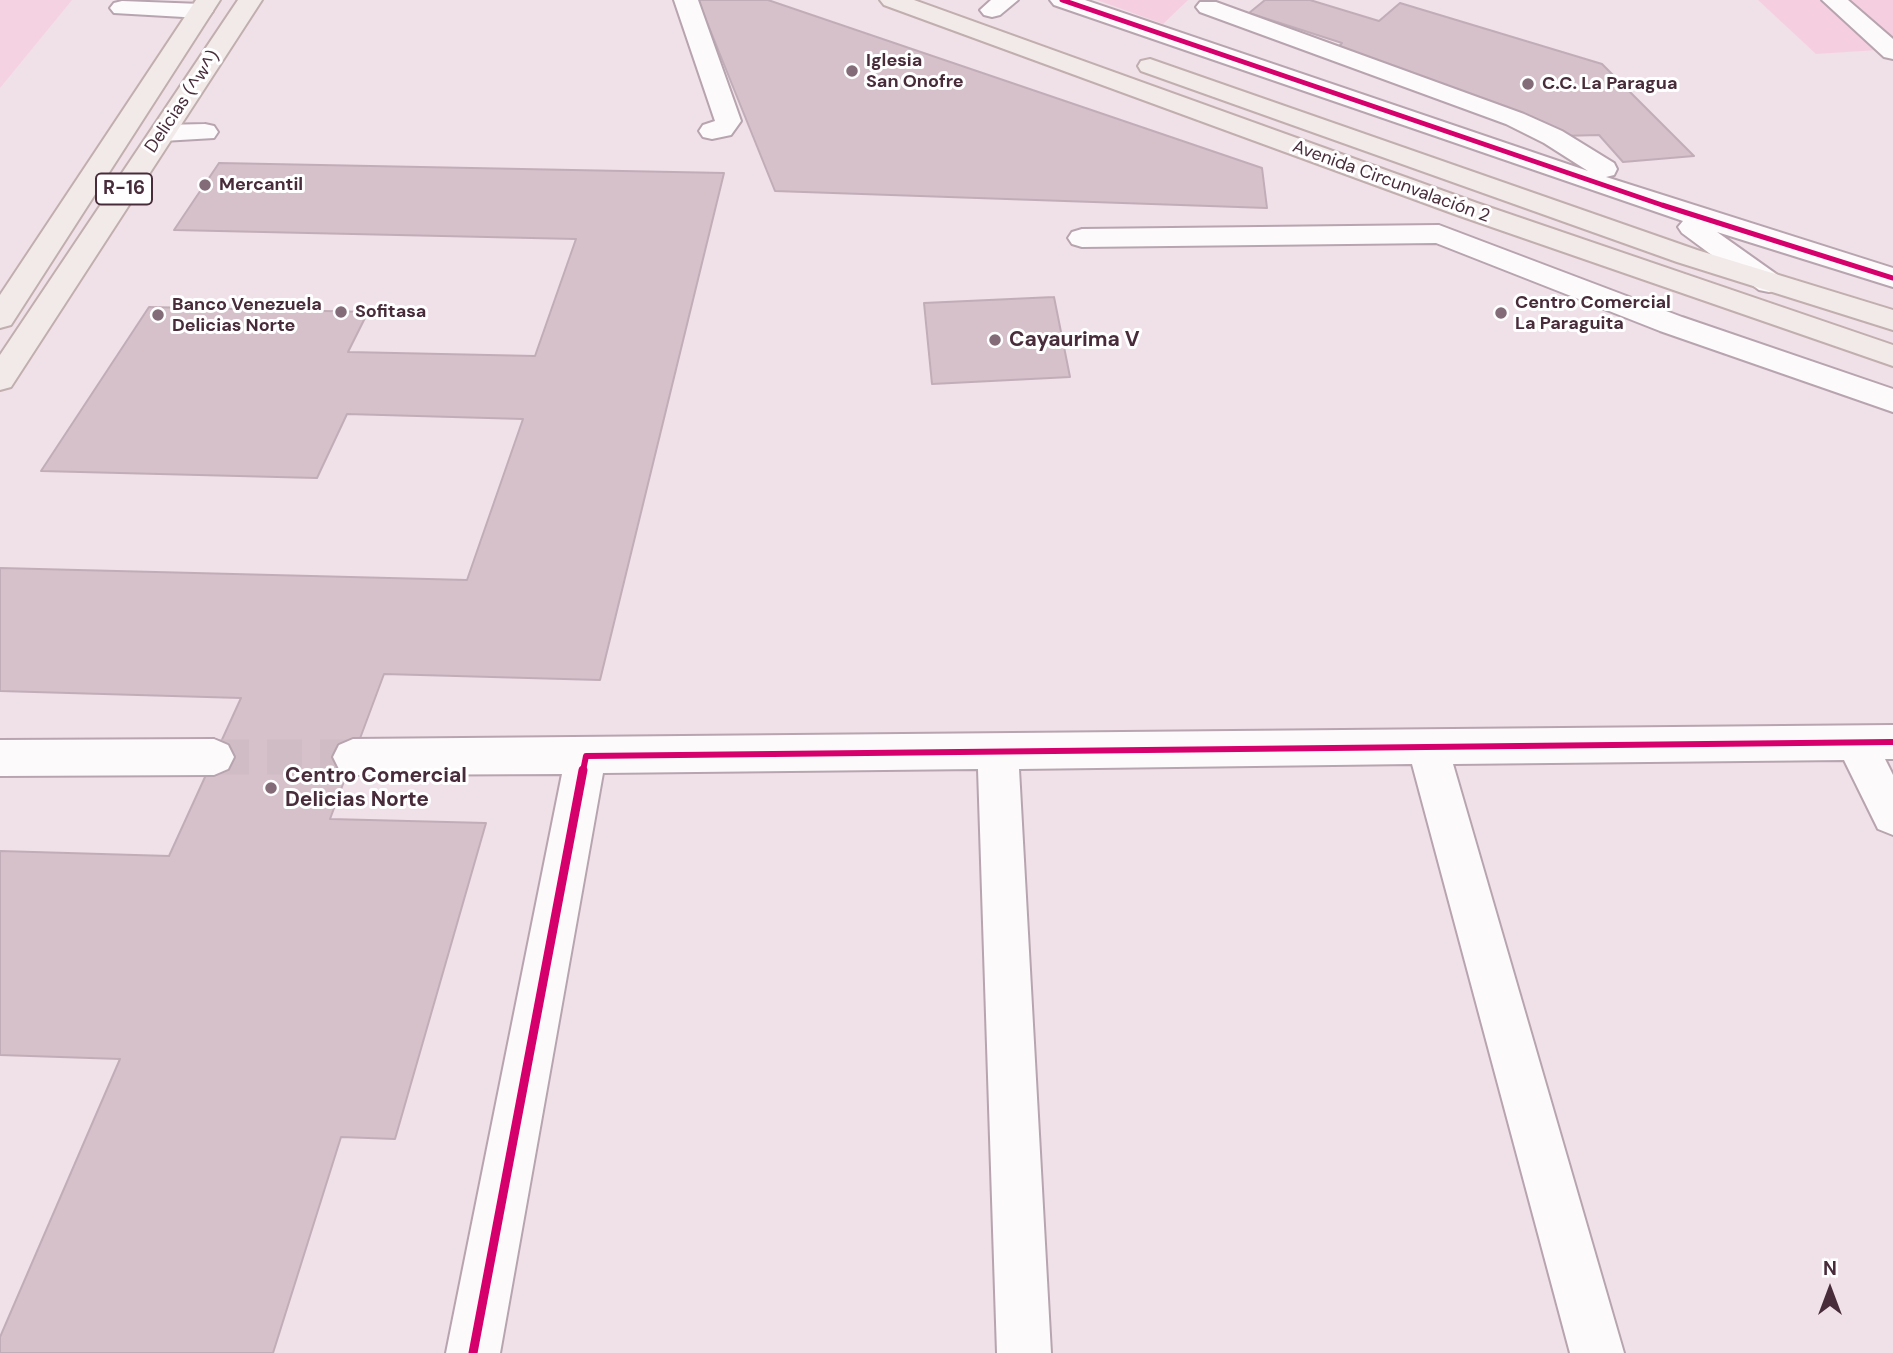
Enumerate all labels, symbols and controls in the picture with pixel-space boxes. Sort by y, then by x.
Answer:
street label: Delicias (^w^) [141,47,225,157]
place label: Iglesia San Onofre [866,50,964,92]
marker: Iglesia San Onofre [844,63,860,79]
place label: C.C. La Paragua [1542,73,1677,95]
marker: C.C. La Paragua [1520,76,1536,92]
street label: Avenida Circunvalación 2 [1289,136,1493,228]
road number: R-16 [96,174,152,204]
place label: Mercantil [219,174,303,196]
marker: Mercantil [197,177,213,193]
place label: Centro Comercial La Paraguita [1515,292,1671,334]
place label: Banco Venezuela Delicias Norte [172,294,322,336]
place label: Sofitasa [355,301,426,323]
marker: Sofitasa [333,304,349,320]
marker: Centro Comercial La Paraguita [1493,305,1509,321]
marker: Banco Venezuela Delicias Norte [150,307,166,323]
place label: Cayaurima V [1009,327,1140,353]
marker: Cayaurima V [987,332,1003,348]
place label: Centro Comercial Delicias Norte [285,763,467,813]
marker: Centro Comercial Delicias Norte [263,780,279,796]
north arrow [1795,1255,1865,1325]
text: N [1823,1256,1837,1281]

